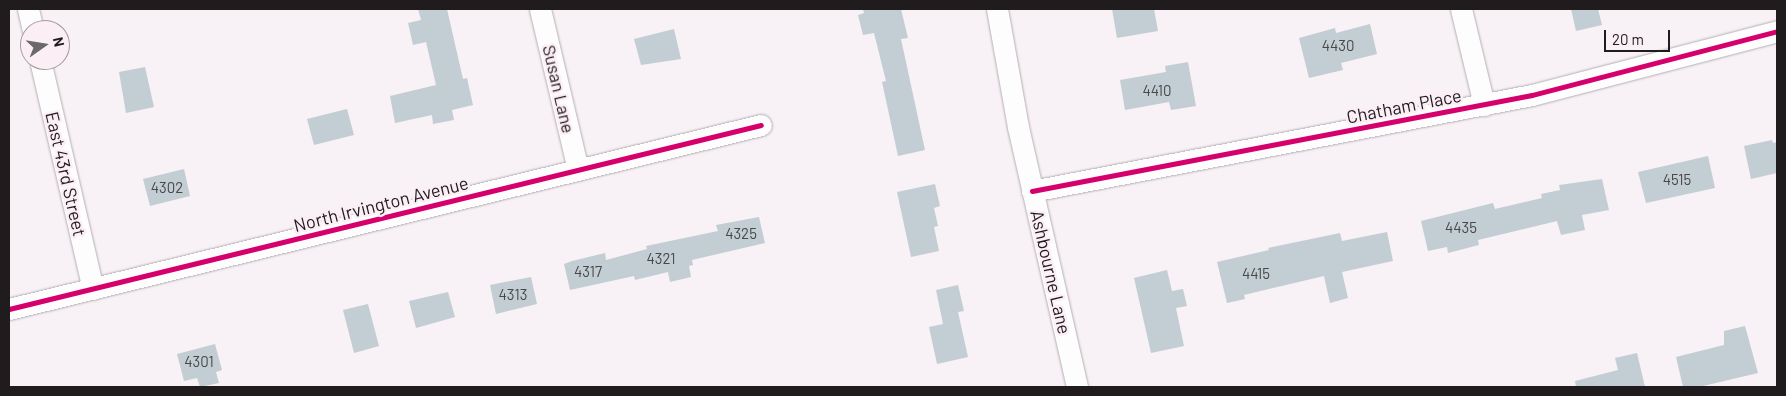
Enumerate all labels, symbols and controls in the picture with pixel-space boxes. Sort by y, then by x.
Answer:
north arrow [20,20,70,70]
scale bar [1606,20,1672,52]
text: 20 m [1612,30,1644,48]
text: N [50,35,68,48]
house number: 4430 [1322,37,1354,55]
street label: Susan Lane [538,43,580,135]
house number: 4410 [1143,82,1171,100]
street label: Chatham Place [1345,84,1463,128]
street label: East 43rd Street [41,110,91,238]
house number: 4515 [1663,171,1691,189]
street label: North Irvington Avenue [291,172,471,236]
house number: 4302 [151,179,183,197]
street label: Ashbourne Lane [1026,208,1076,336]
house number: 4435 [1445,219,1477,237]
house number: 4325 [725,225,757,243]
house number: 4321 [646,250,676,268]
house number: 4317 [574,263,602,281]
house number: 4415 [1242,265,1270,283]
house number: 4313 [499,286,527,304]
house number: 4301 [184,353,214,371]

